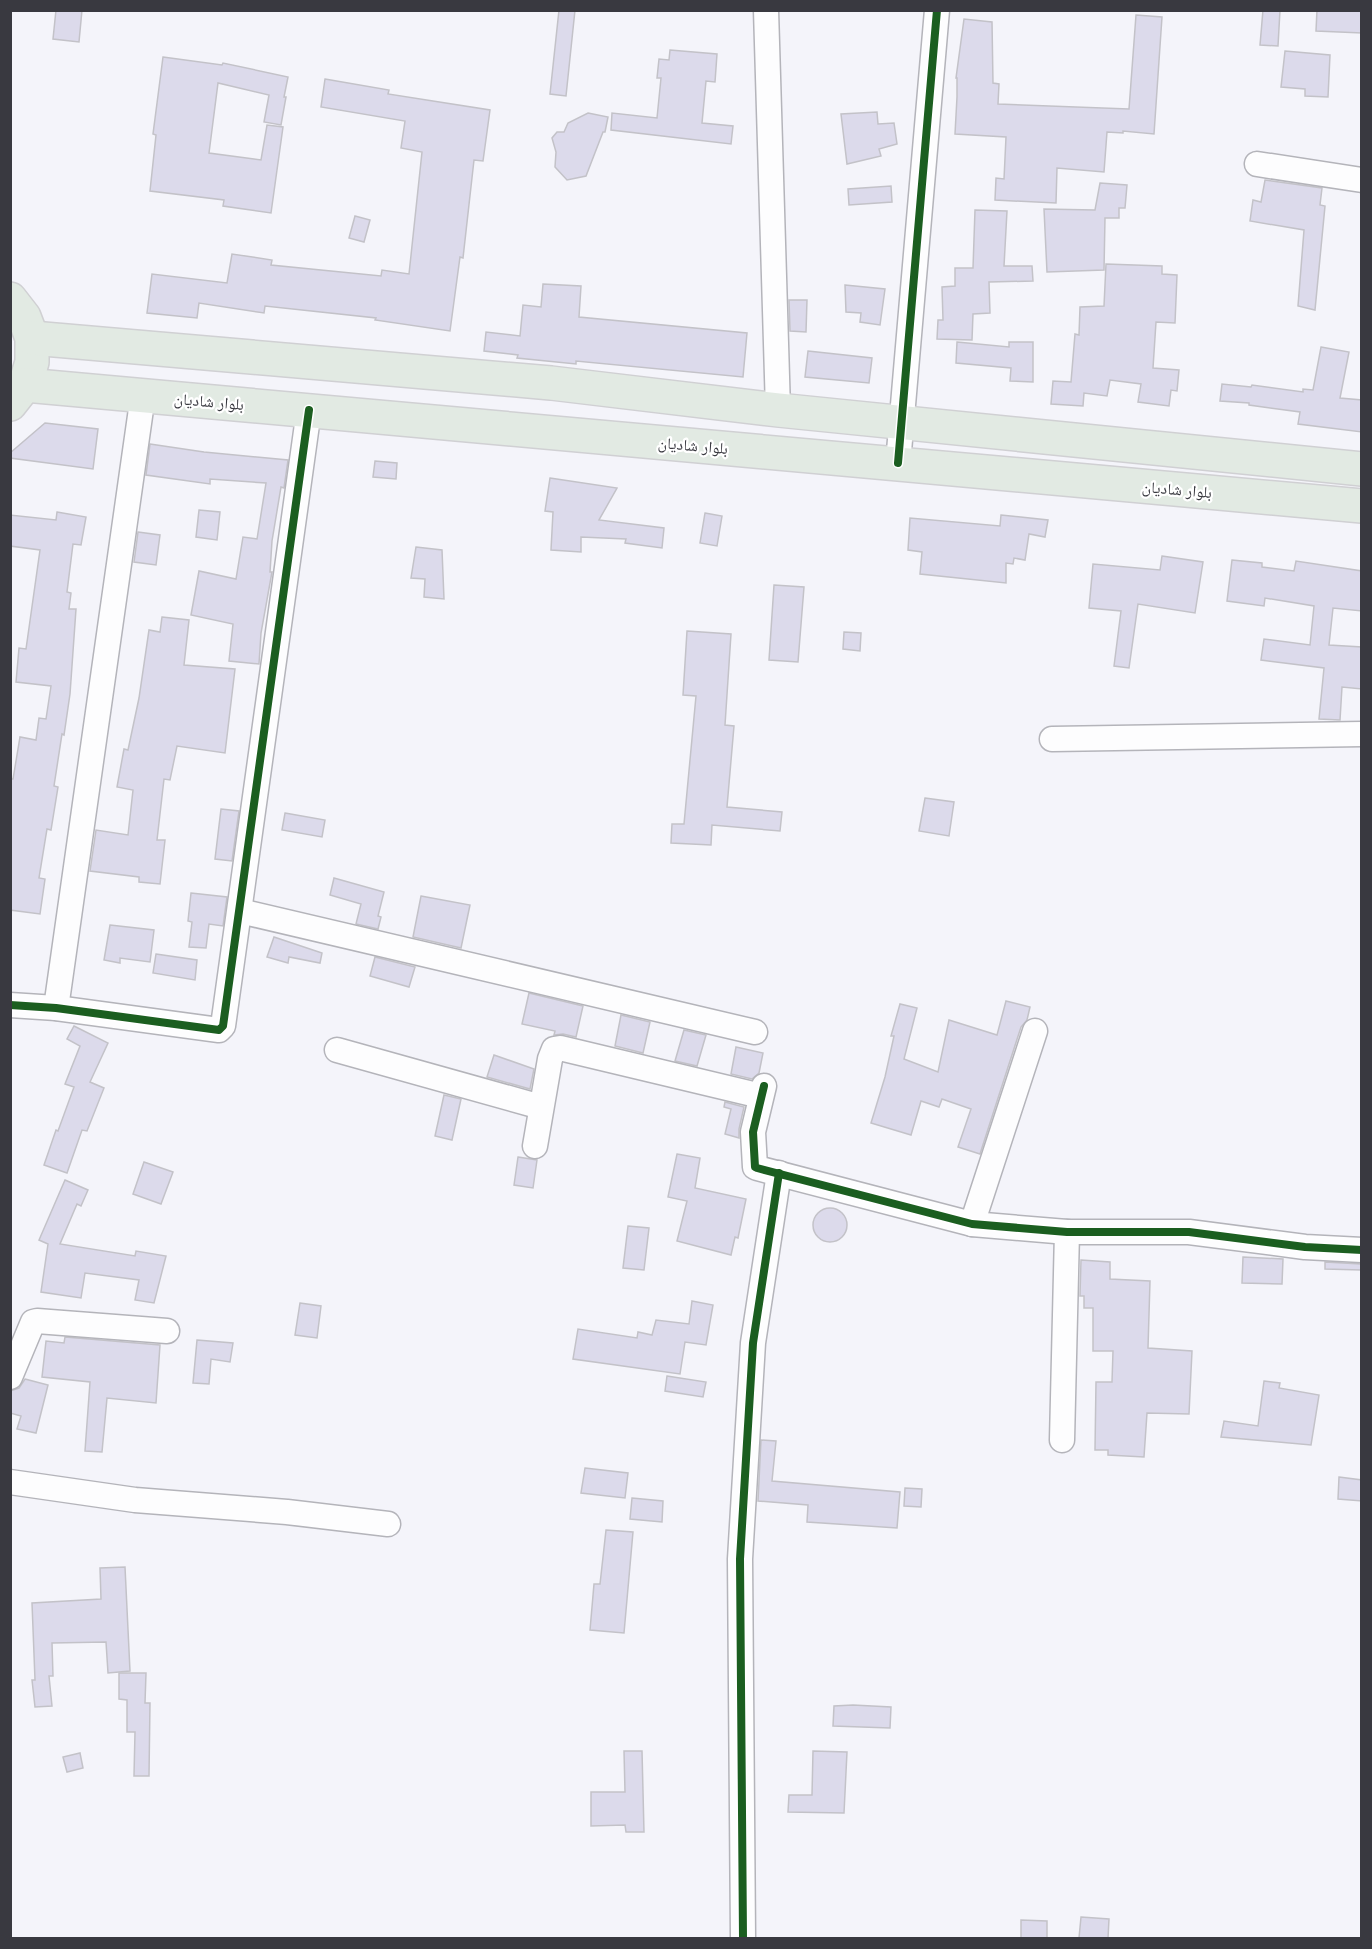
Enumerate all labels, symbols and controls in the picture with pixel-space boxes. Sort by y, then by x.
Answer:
street label: بلوار شادیان [173,388,245,415]
street label: بلوار شادیان [657,432,729,459]
street label: بلوار شادیان [1141,476,1213,503]

